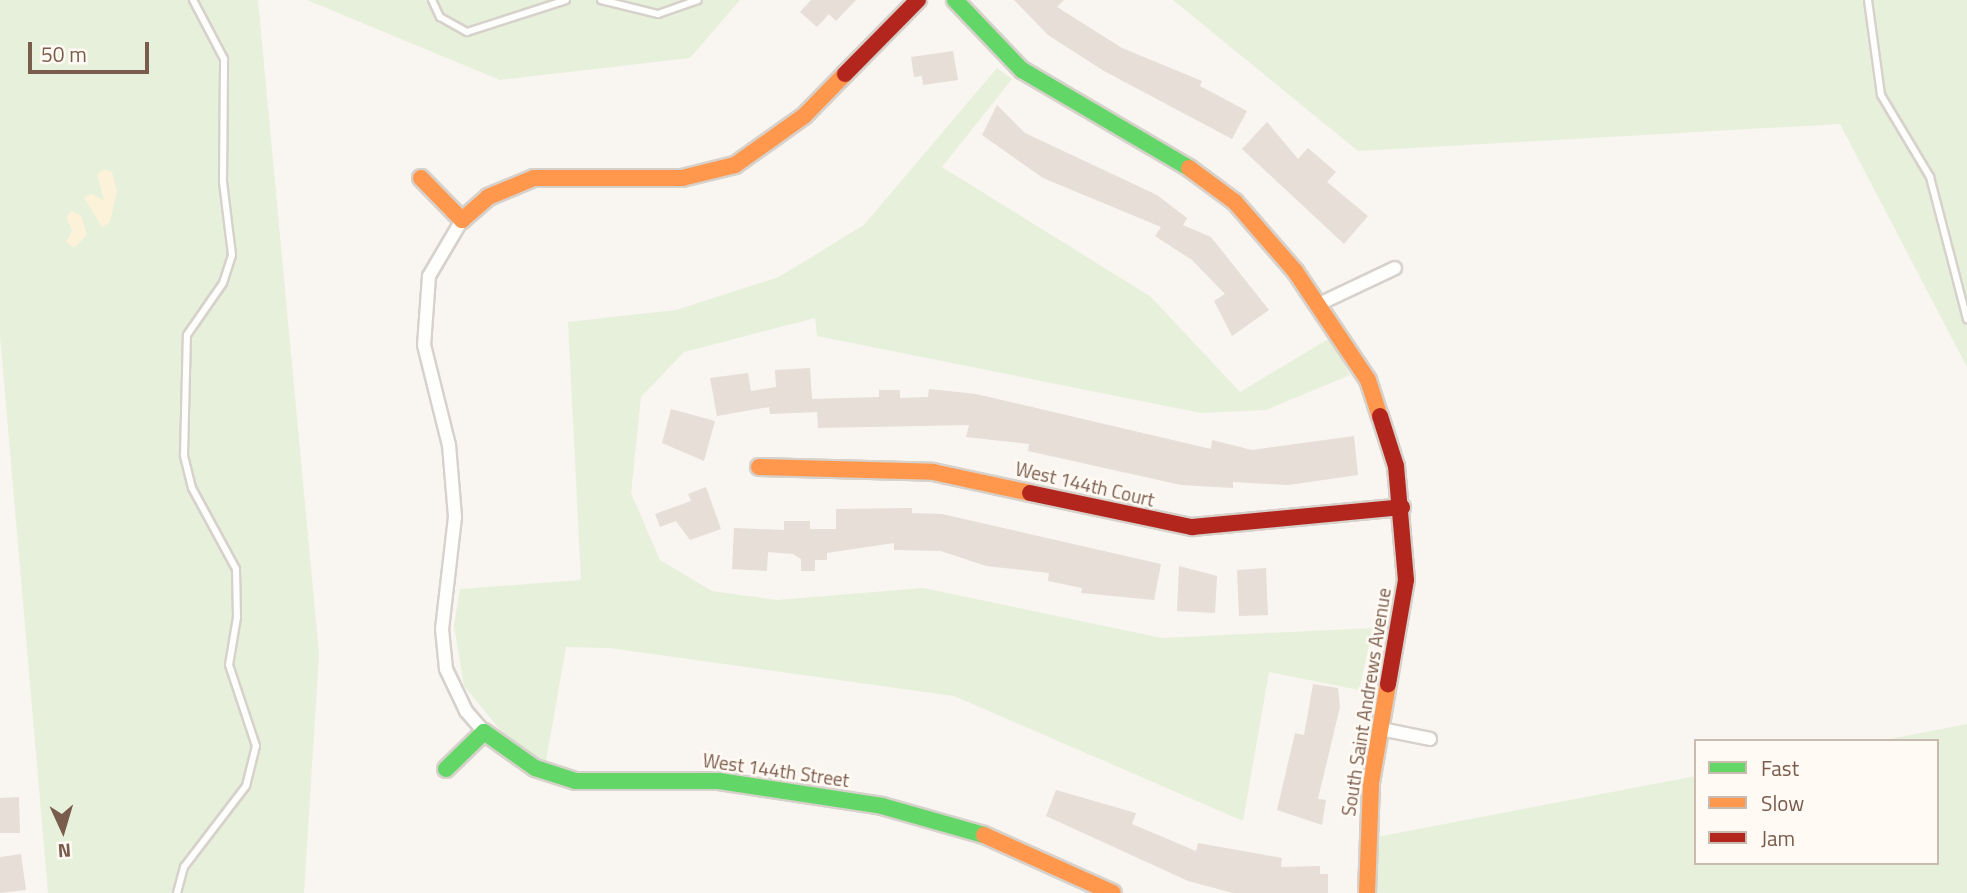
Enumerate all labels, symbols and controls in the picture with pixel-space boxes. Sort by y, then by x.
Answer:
scale bar [32,28,152,72]
text: 50 m [41,38,87,70]
street label: West 144th Court [1013,457,1157,511]
street label: South Saint Andrews Avenue [1337,586,1395,818]
legend [1694,739,1939,865]
street label: West 144th Street [701,748,851,792]
text: Fast [1761,752,1799,784]
text: Slow [1761,787,1804,819]
north arrow [28,795,98,865]
text: Jam [1761,822,1795,854]
text: N [57,837,72,866]

